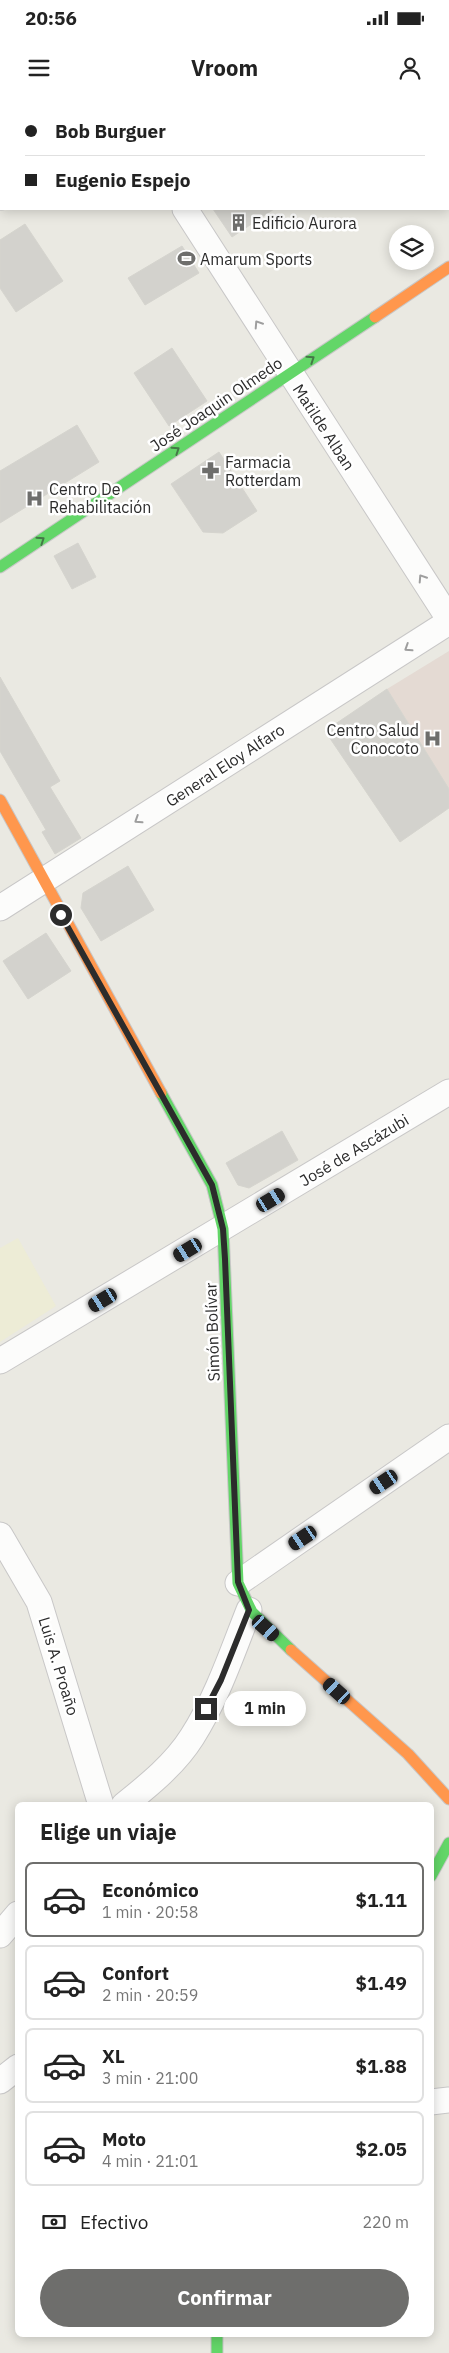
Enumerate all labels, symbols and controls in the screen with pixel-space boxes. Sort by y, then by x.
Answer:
text: 20:56 [25,6,77,30]
text: Vroom [191,53,258,82]
icon: menu [25,54,53,82]
icon: person [396,54,424,82]
text: Bob Burguer [55,119,166,143]
text: Eugenio Espejo [55,168,190,192]
building icon: Edificio Aurora [228,213,248,233]
place label: Edificio Aurora [252,213,357,233]
map controls [389,225,434,270]
button: layers [389,225,434,270]
sports icon: Amarum Sports [176,249,196,269]
place label: Amarum Sports [200,249,312,269]
one-way arrow [255,321,265,330]
street label: José Joaquin Olmedo [146,352,286,456]
one-way arrow [306,356,315,366]
street label: Matilde Alban [289,380,359,474]
one-way arrow [170,447,179,456]
place label: Farmacia Rotterdam [225,452,301,490]
pharmacy icon: Farmacia Rotterdam [201,461,221,481]
place label: Centro De Rehabilitación [49,479,151,517]
hospital icon: Centro De Rehabilitación [25,488,45,508]
one-way arrow [35,537,44,546]
one-way arrow [419,575,429,584]
one-way arrow [404,642,414,651]
street label: General Eloy Alfaro [162,719,288,811]
place label: Centro Salud Conocoto [326,720,419,758]
hospital icon: Centro Salud Conocoto [423,729,443,749]
one-way arrow [134,814,144,823]
route start [50,904,72,926]
street label: José de Ascázubi [296,1110,412,1190]
car [254,1186,287,1214]
car [171,1236,204,1264]
street label: Simón Bolívar [200,1282,224,1382]
car [86,1286,119,1314]
car [367,1467,400,1497]
car [286,1523,319,1553]
car [249,1612,282,1644]
street label: Luis A. Proaño [35,1614,83,1718]
car [320,1675,353,1707]
callout: 1 min [224,1692,306,1726]
route end [195,1698,217,1720]
text: 1 min [244,1698,286,1718]
text: Elige un viaje [40,1817,177,1846]
icon: car [42,1877,87,1922]
text: Económico [102,1878,199,1902]
text: $1.11 [355,1888,407,1912]
text: 1 min · 20:58 [102,1902,198,1922]
icon: car [42,1960,87,2005]
text: Confort [102,1961,169,1985]
text: $1.49 [355,1971,407,1995]
text: 2 min · 20:59 [102,1985,198,2005]
icon: car [42,2043,87,2088]
text: XL [102,2044,125,2068]
text: $1.88 [355,2054,407,2078]
text: 3 min · 21:00 [102,2068,198,2088]
icon: car [42,2126,87,2171]
text: Moto [102,2127,146,2151]
text: $2.05 [355,2137,407,2161]
text: 4 min · 21:01 [102,2151,198,2171]
icon: cash [40,2208,68,2236]
text: Efectivo [80,2210,148,2234]
text: 220 m [362,2212,409,2232]
button: Confirmar [40,2269,409,2327]

